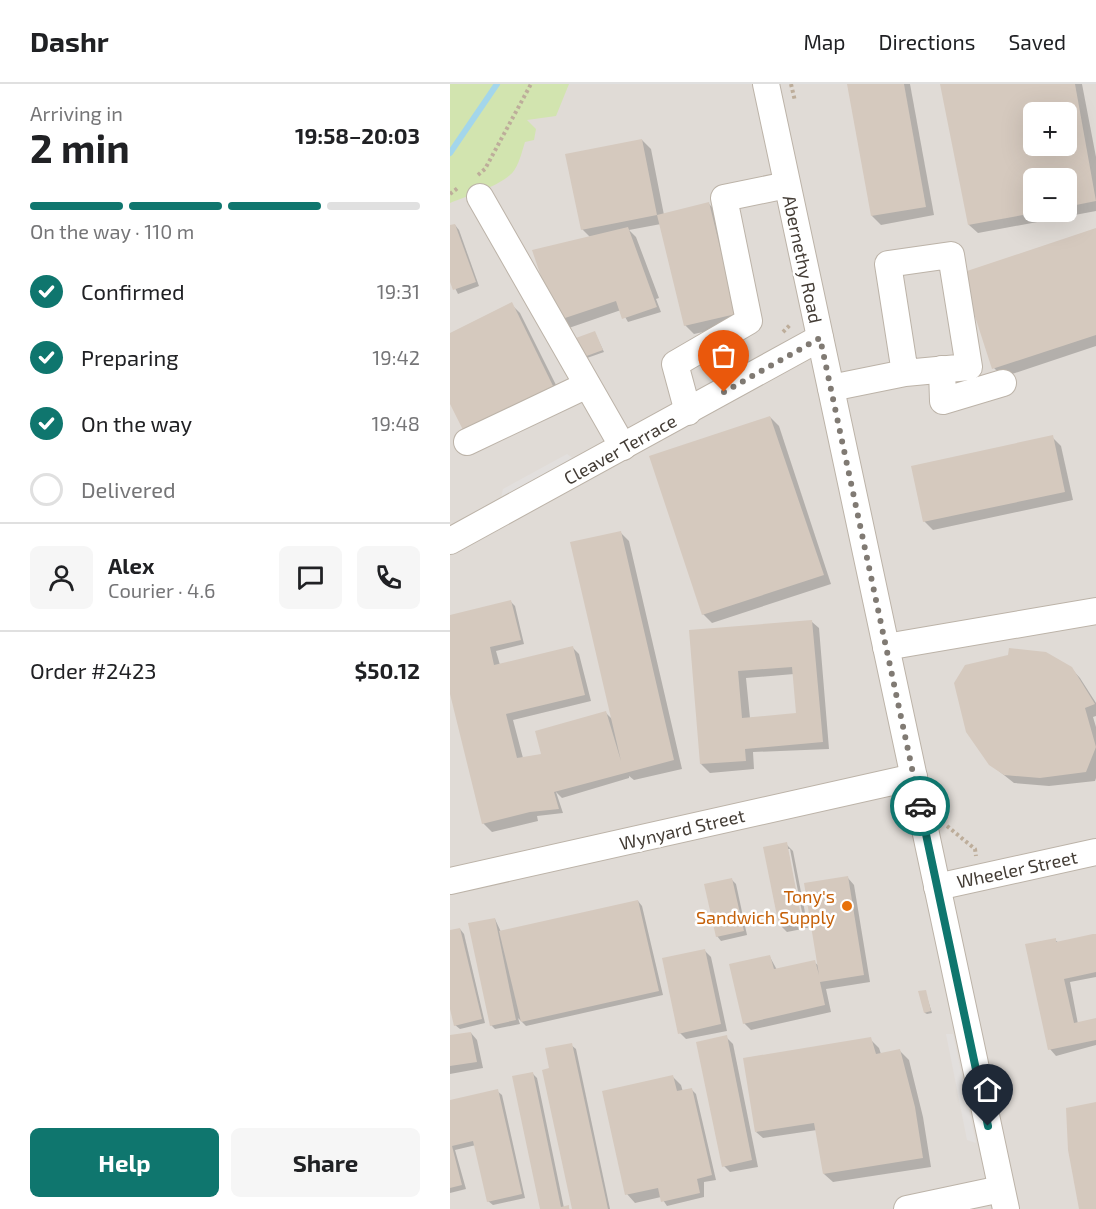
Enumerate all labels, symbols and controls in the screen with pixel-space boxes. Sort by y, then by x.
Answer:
text: Dashr [30,24,109,58]
text: Map [803,29,846,54]
text: Directions [879,29,975,54]
text: Saved [1008,29,1066,54]
text: Arriving in [30,101,123,125]
map controls [1023,102,1077,222]
button: + [1023,102,1077,156]
text: 19:58–20:03 [295,122,420,148]
text: 2 min [30,124,130,171]
button: − [1023,168,1077,222]
street label: Abernethy Road [779,193,827,325]
text: On the way · 110 m [30,219,194,243]
icon: check [30,275,63,308]
text: Confirmed [81,278,185,304]
text: 19:31 [377,279,420,303]
pin [698,330,749,392]
icon: bag [707,339,740,372]
icon: check [30,341,63,374]
text: Preparing [81,344,179,370]
text: 19:42 [372,345,420,369]
icon: check [30,407,63,440]
street label: Cleaver Terrace [560,409,680,489]
text: On the way [81,410,192,436]
text: 19:48 [371,411,420,435]
text: Delivered [81,476,176,502]
button: person [30,546,93,609]
button: chat [279,546,342,609]
button: phone [357,546,420,609]
text: Alex [108,552,154,578]
text: Courier · 4.6 [108,578,215,602]
text: Order #2423 [30,657,157,683]
text: $50.12 [355,657,420,683]
courier [890,776,950,836]
icon: car [904,790,937,823]
street label: Wynyard Street [617,804,747,854]
street label: Wheeler Street [955,845,1079,893]
place label: Tony's Sandwich Supply [696,885,835,928]
marker: Tony's Sandwich Supply [840,899,854,913]
pin [962,1064,1013,1126]
icon: home [971,1073,1004,1106]
button: Help [30,1128,219,1197]
button: Share [231,1128,420,1197]

